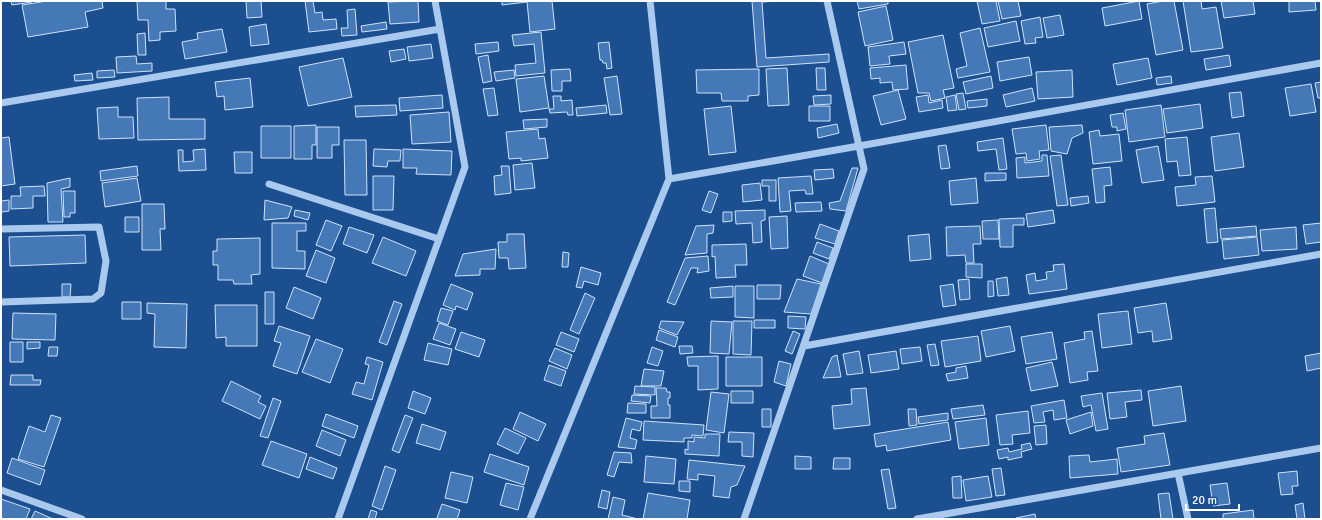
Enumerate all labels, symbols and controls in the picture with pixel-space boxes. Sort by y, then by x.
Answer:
scale bar [1186,486,1239,512]
text: 20 m [1192,493,1217,508]

